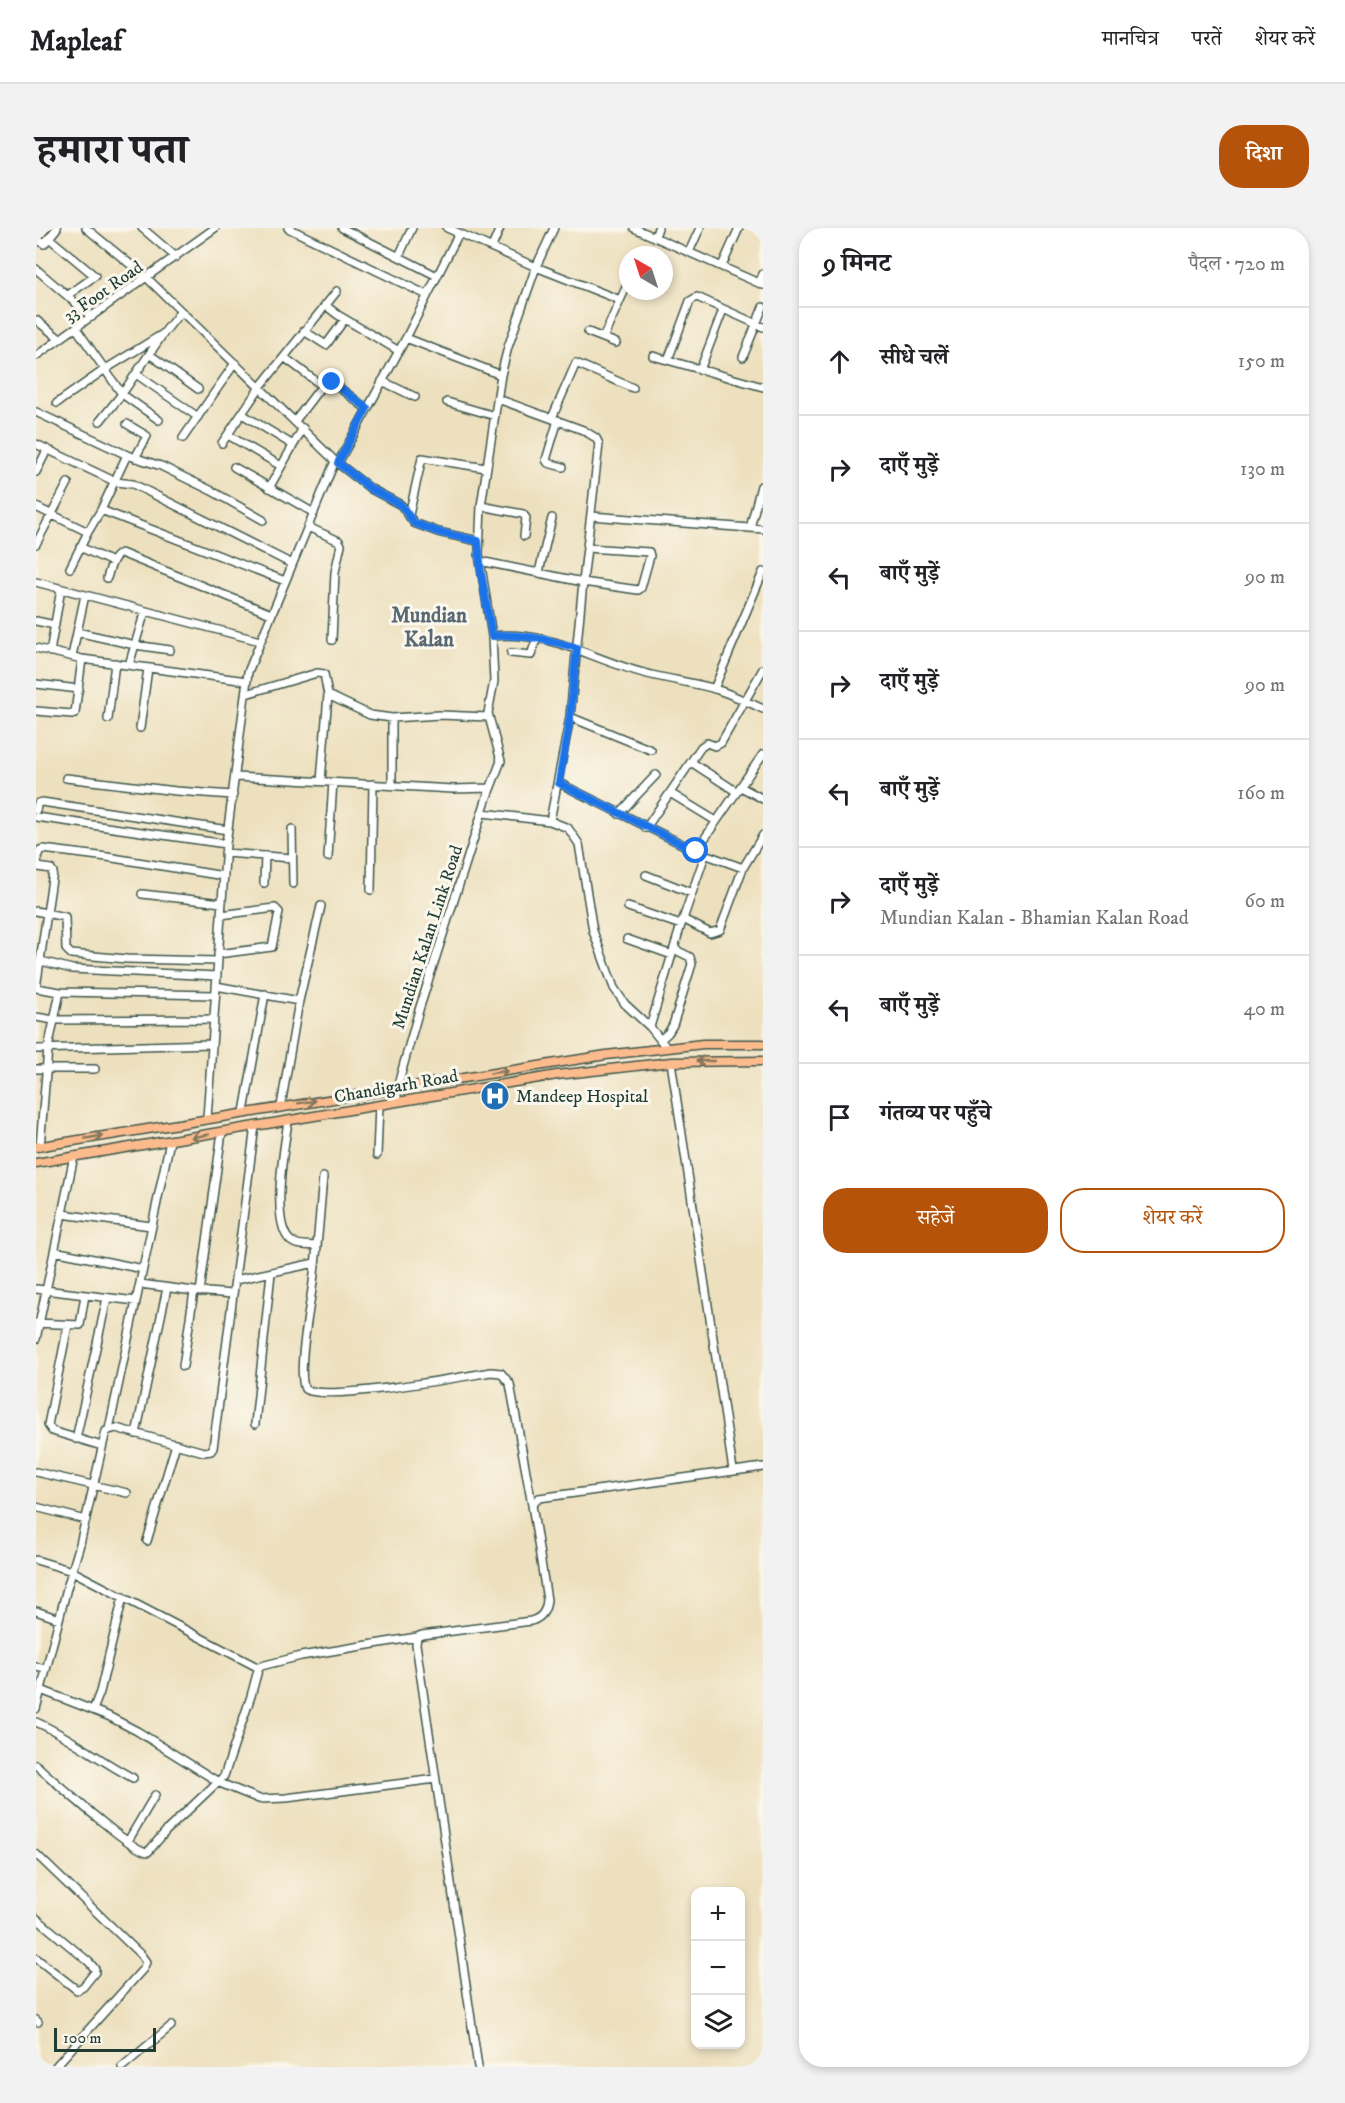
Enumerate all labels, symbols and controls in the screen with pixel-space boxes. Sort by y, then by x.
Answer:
text: Mapleaf [30,24,122,59]
text: मानचित्र [1102,26,1159,52]
text: परतें [1192,26,1222,52]
text: शेयर करें [1255,26,1315,52]
text: हमारा पता [36,125,188,177]
button: दिशा [1219,125,1309,188]
north arrow [619,246,673,300]
text: 9 मिनट [823,247,891,280]
text: पैदल · 720 m [1188,252,1285,277]
street label: 33 Foot Road [60,256,148,327]
text: सीधे चलें [880,344,949,371]
icon: ahead [823,345,856,378]
text: 150 m [1238,349,1285,374]
route end [318,368,344,394]
text: दाएँ मुड़ें [880,452,939,479]
icon: right [823,453,856,486]
text: 130 m [1240,457,1285,482]
text: बाएँ मुड़ें [880,560,939,587]
icon: left [823,561,856,594]
text: 90 m [1245,565,1285,590]
district label: Mundian Kalan [391,603,468,653]
text: दाएँ मुड़ें [880,668,939,695]
icon: right [823,669,856,702]
text: 90 m [1245,673,1285,698]
text: बाएँ मुड़ें [880,776,939,803]
icon: left [823,777,856,810]
text: 160 m [1237,781,1285,806]
route start [682,837,708,863]
street label: Mundian Kalan Link Road [388,842,468,1032]
text: दाएँ मुड़ें [880,872,939,899]
icon: right [823,885,856,918]
text: 60 m [1245,889,1285,914]
text: Mundian Kalan - Bhamian Kalan Road [880,906,1189,931]
text: बाएँ मुड़ें [880,992,939,1019]
icon: left [823,993,856,1026]
text: 40 m [1243,997,1285,1022]
one-way arrow [695,1055,715,1067]
street label: Chandigarh Road [332,1065,460,1109]
one-way arrow [489,1066,509,1077]
hospital icon: Mandeep Hospital [479,1080,511,1112]
place label: Mandeep Hospital [516,1086,649,1108]
one-way arrow [296,1096,316,1107]
text: गंतव्य पर पहुँचे [880,1100,991,1127]
icon: arrive [823,1101,856,1134]
one-way arrow [191,1130,211,1141]
one-way arrow [83,1132,103,1143]
button: सहेजें [823,1188,1048,1253]
button: शेयर करें [1060,1188,1285,1253]
map controls [691,1887,745,2049]
button: + [691,1887,745,1941]
button: − [691,1941,745,1995]
button: layers [691,1995,745,2049]
scale bar [54,2025,156,2052]
text: 100 m [63,2028,102,2048]

